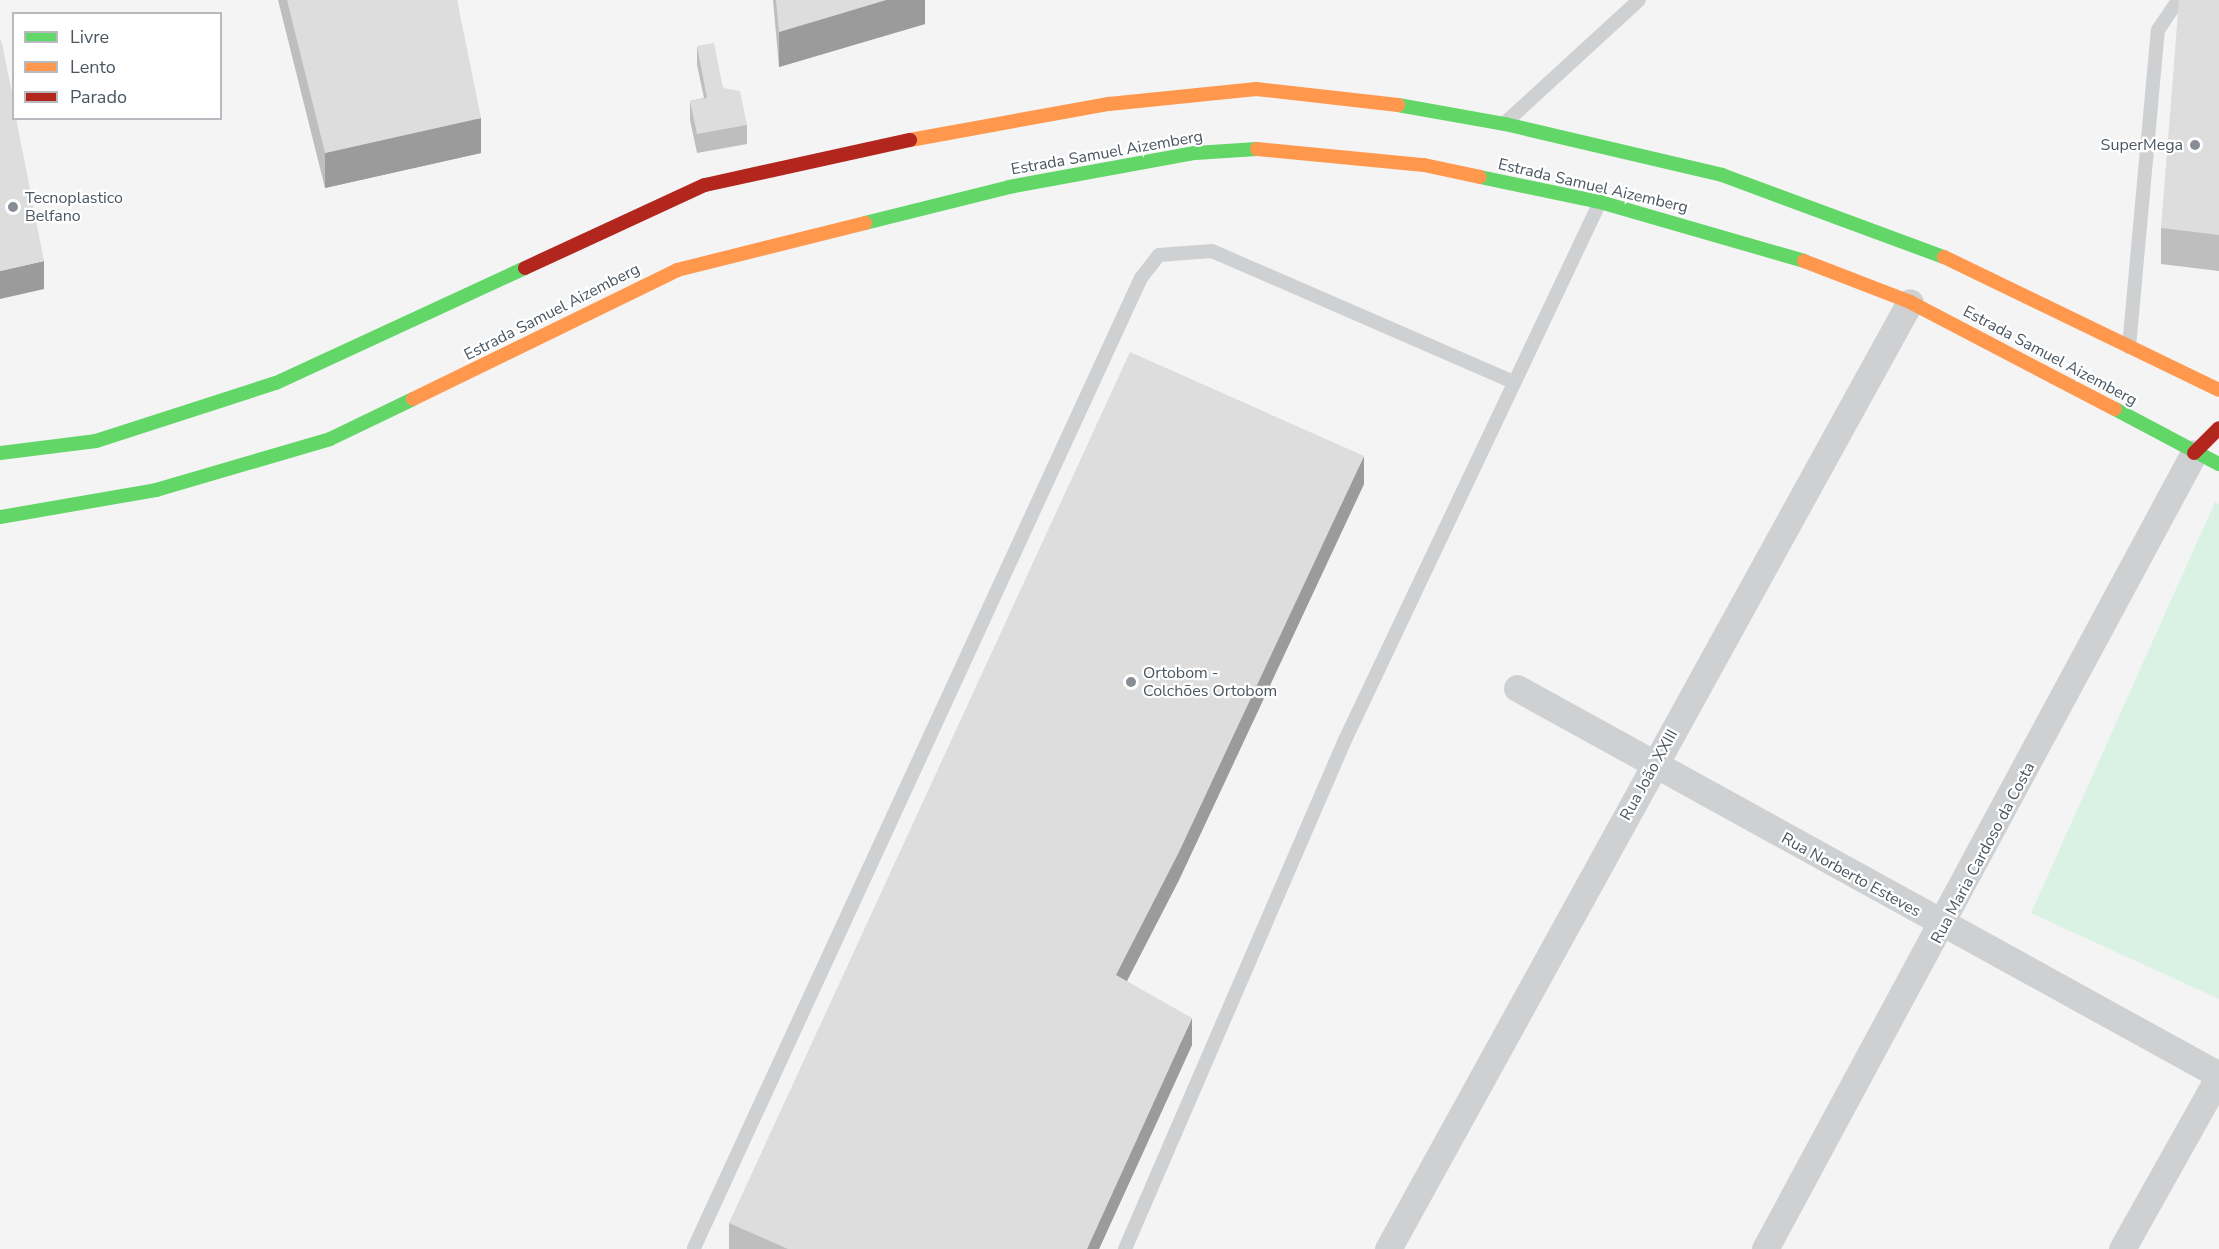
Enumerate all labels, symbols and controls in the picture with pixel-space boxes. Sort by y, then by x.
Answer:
legend [12,12,222,120]
text: Livre [70,25,109,49]
text: Lento [70,55,116,79]
text: Parado [70,85,127,109]
street label: Estrada Samuel Aizemberg [1010,127,1204,179]
place label: SuperMega [2101,135,2183,155]
marker: SuperMega [2188,138,2202,152]
street label: Estrada Samuel Aizemberg [1496,155,1690,217]
place label: Tecnoplastico Belfano [25,188,123,226]
marker: Tecnoplastico Belfano [6,200,20,214]
street label: Estrada Samuel Aizemberg [461,259,643,365]
street label: Estrada Samuel Aizemberg [1960,302,2140,410]
place label: Ortobom - Colchões Ortobom [1143,663,1277,701]
marker: Ortobom - Colchões Ortobom [1124,675,1138,689]
street label: Rua João XXIII [1616,726,1682,824]
street label: Rua Maria Cardoso da Costa [1927,759,2039,947]
street label: Rua Norberto Esteves [1778,829,1924,921]

